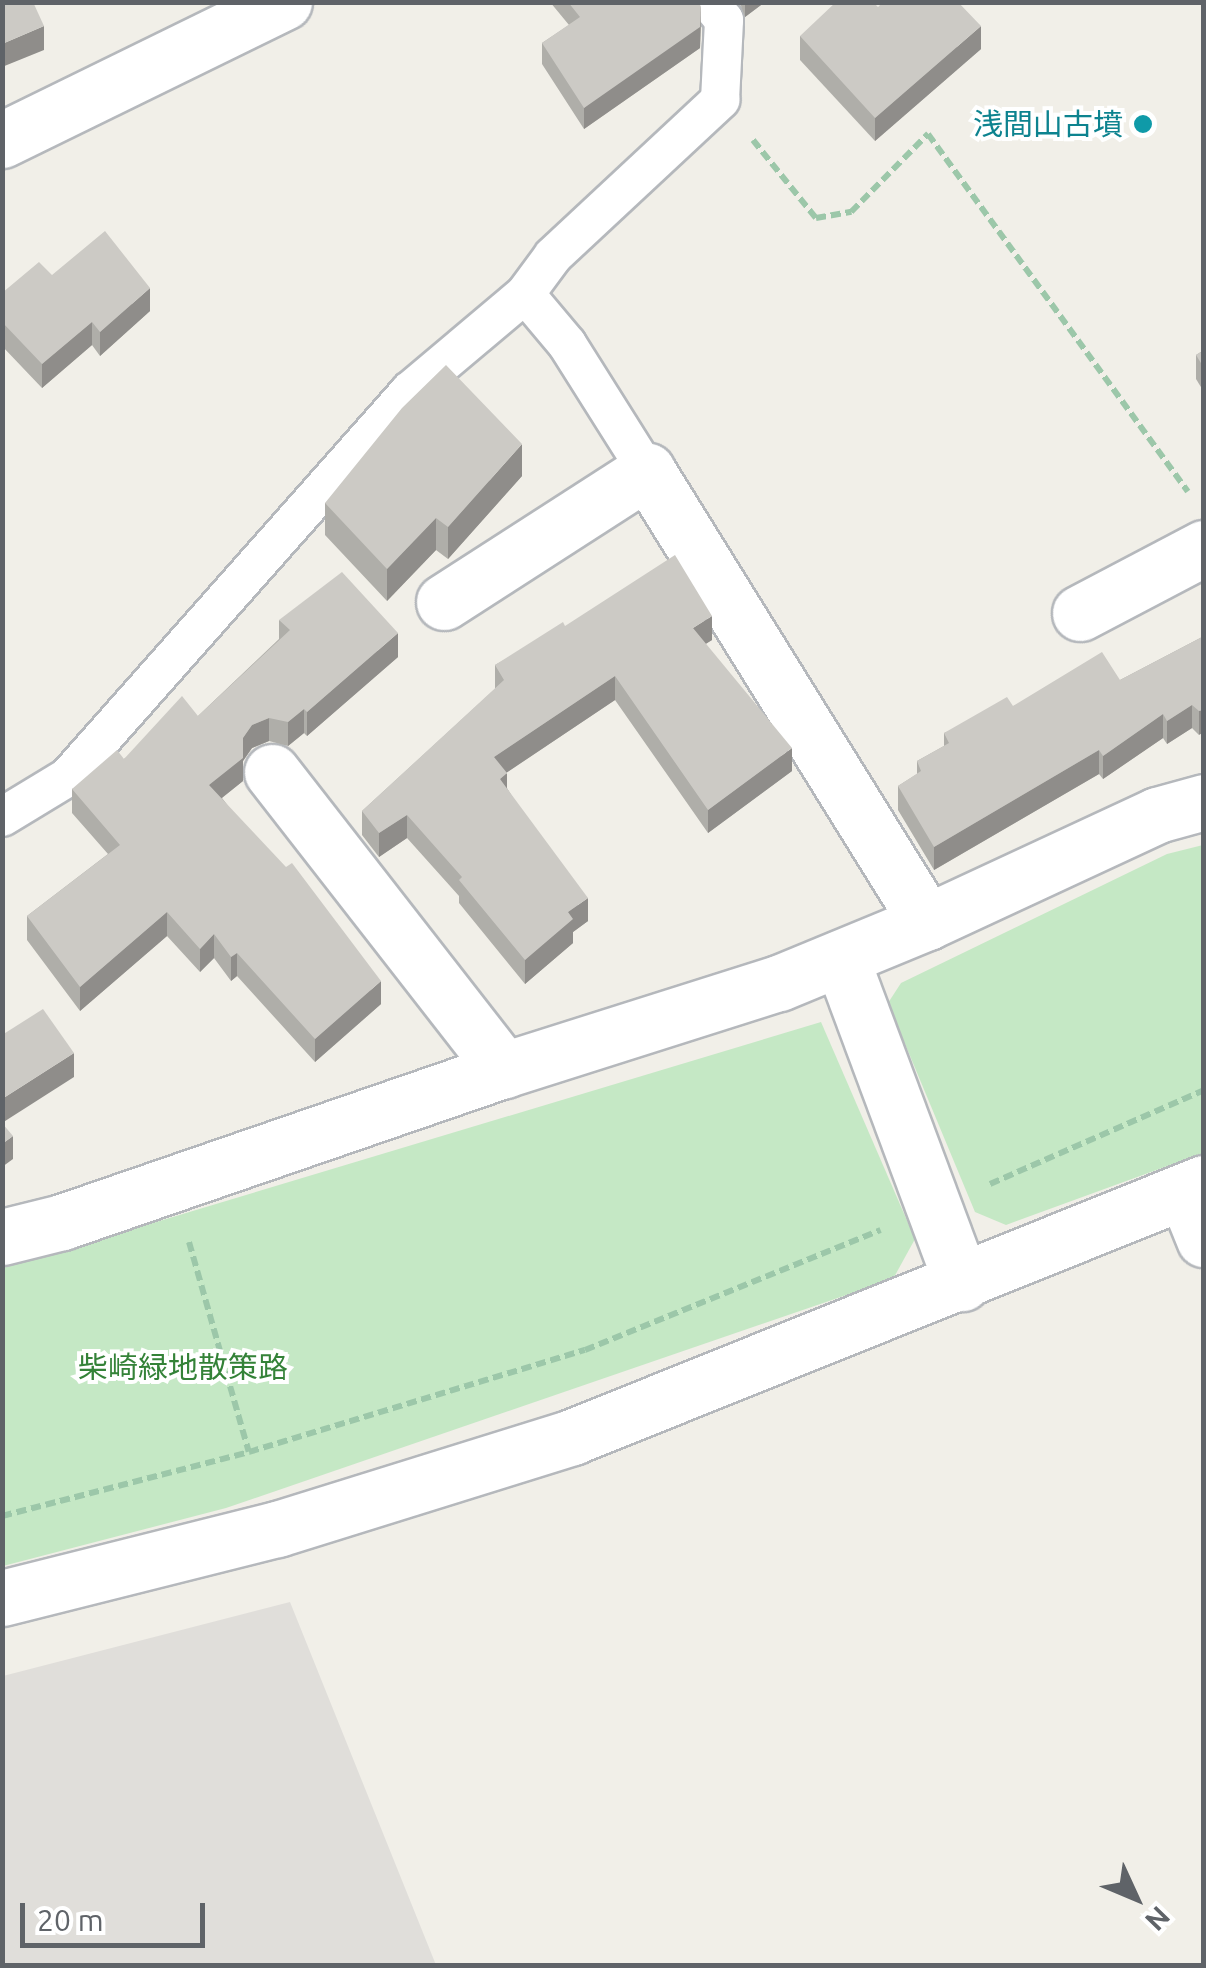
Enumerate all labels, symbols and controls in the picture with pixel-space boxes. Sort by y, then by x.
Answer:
place label: 浅間山古墳 [973,106,1123,142]
marker: 浅間山古墳 [1132,113,1154,135]
park label: 柴崎緑地散策路 [78,1349,288,1385]
north arrow [1086,1848,1186,1948]
scale bar [25,1883,210,1945]
text: N [1140,1901,1176,1937]
text: 20 m [37,1903,104,1937]

